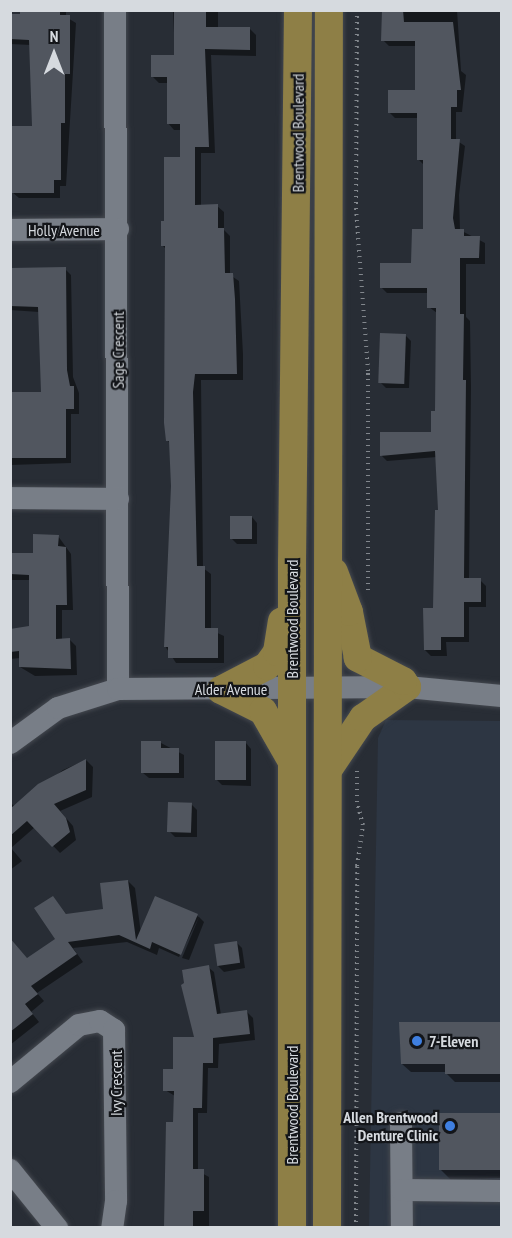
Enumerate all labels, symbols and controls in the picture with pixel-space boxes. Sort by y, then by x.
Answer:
north arrow [24,24,84,84]
text: N [50,26,58,46]
street label: Brentwood Boulevard [288,74,308,192]
street label: Holly Avenue [28,220,100,240]
street label: Sage Crescent [108,311,128,389]
street label: Brentwood Boulevard [282,560,302,678]
street label: Alder Avenue [194,679,268,699]
place label: 7-Eleven [429,1031,478,1051]
marker: 7-Eleven [410,1034,424,1048]
street label: Brentwood Boulevard [282,1046,302,1164]
street label: Ivy Crescent [106,1050,126,1116]
place label: Allen Brentwood Denture Clinic [343,1107,438,1145]
marker: Allen Brentwood Denture Clinic [443,1119,457,1133]

